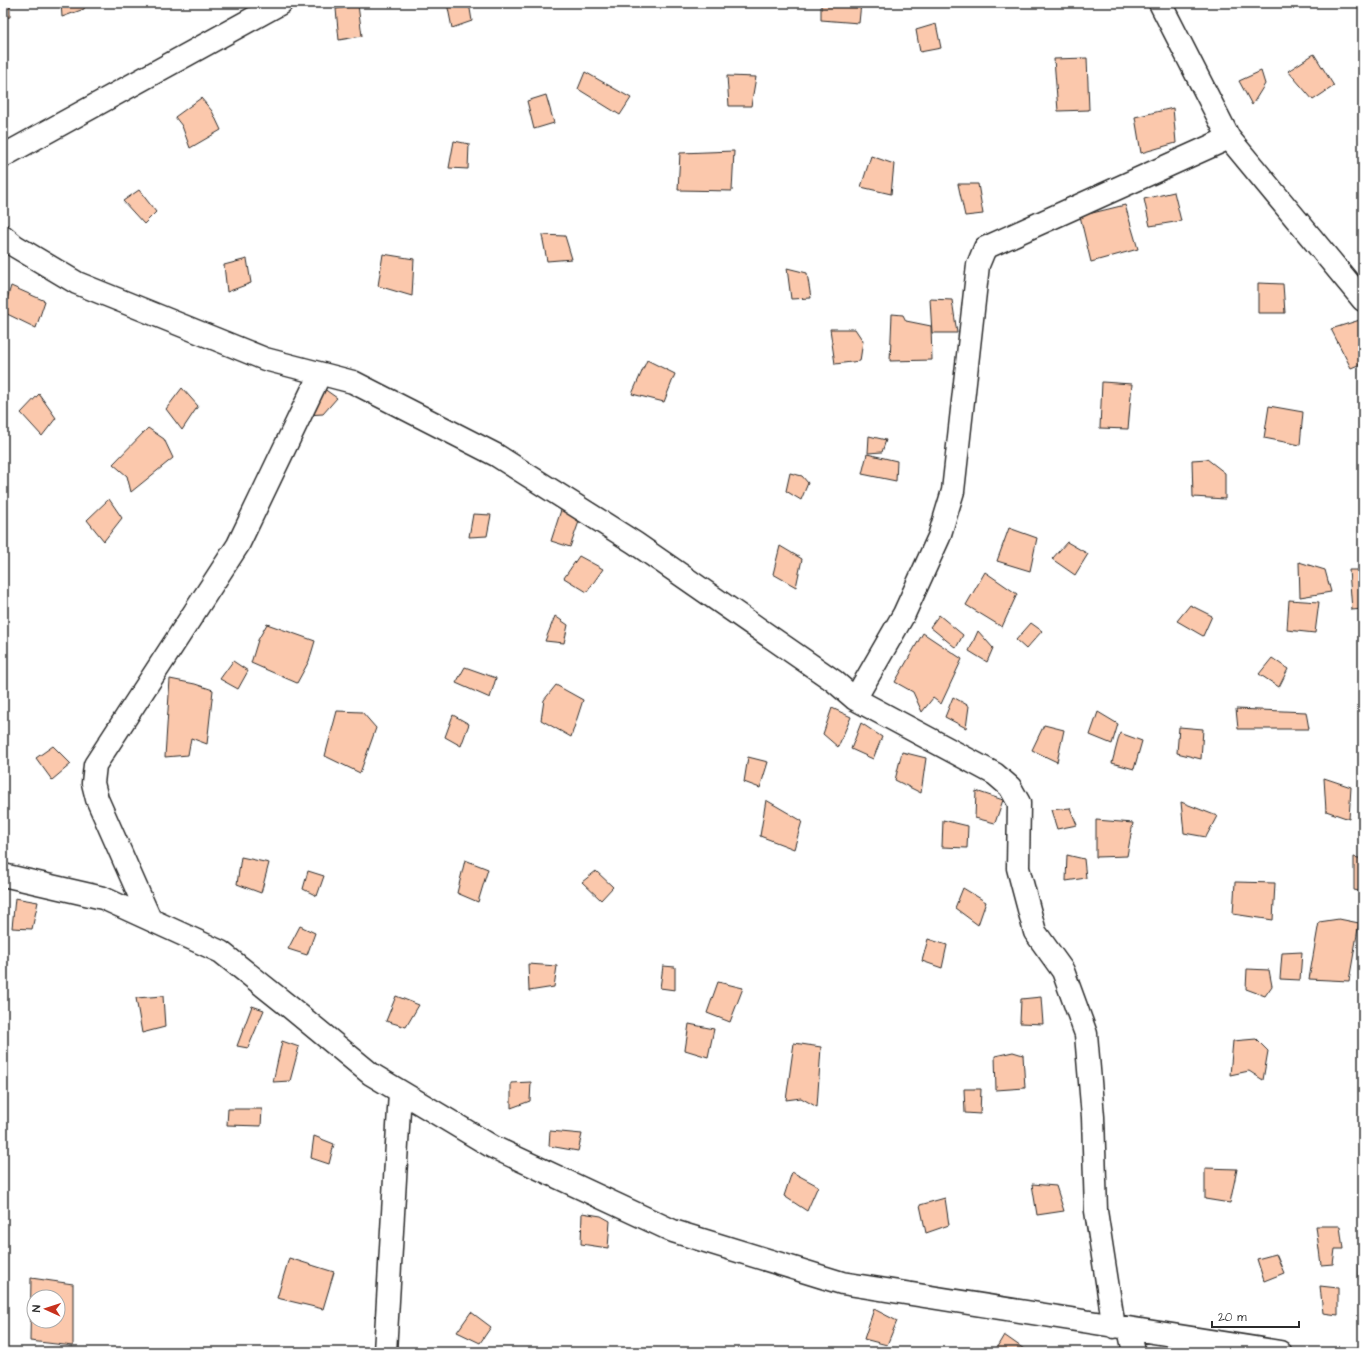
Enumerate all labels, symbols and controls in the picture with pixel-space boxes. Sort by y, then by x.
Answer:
north arrow [26,1289,66,1329]
scale bar [1212,1303,1299,1329]
text: N [29,1305,44,1312]
text: 20 m [1218,1309,1247,1326]

